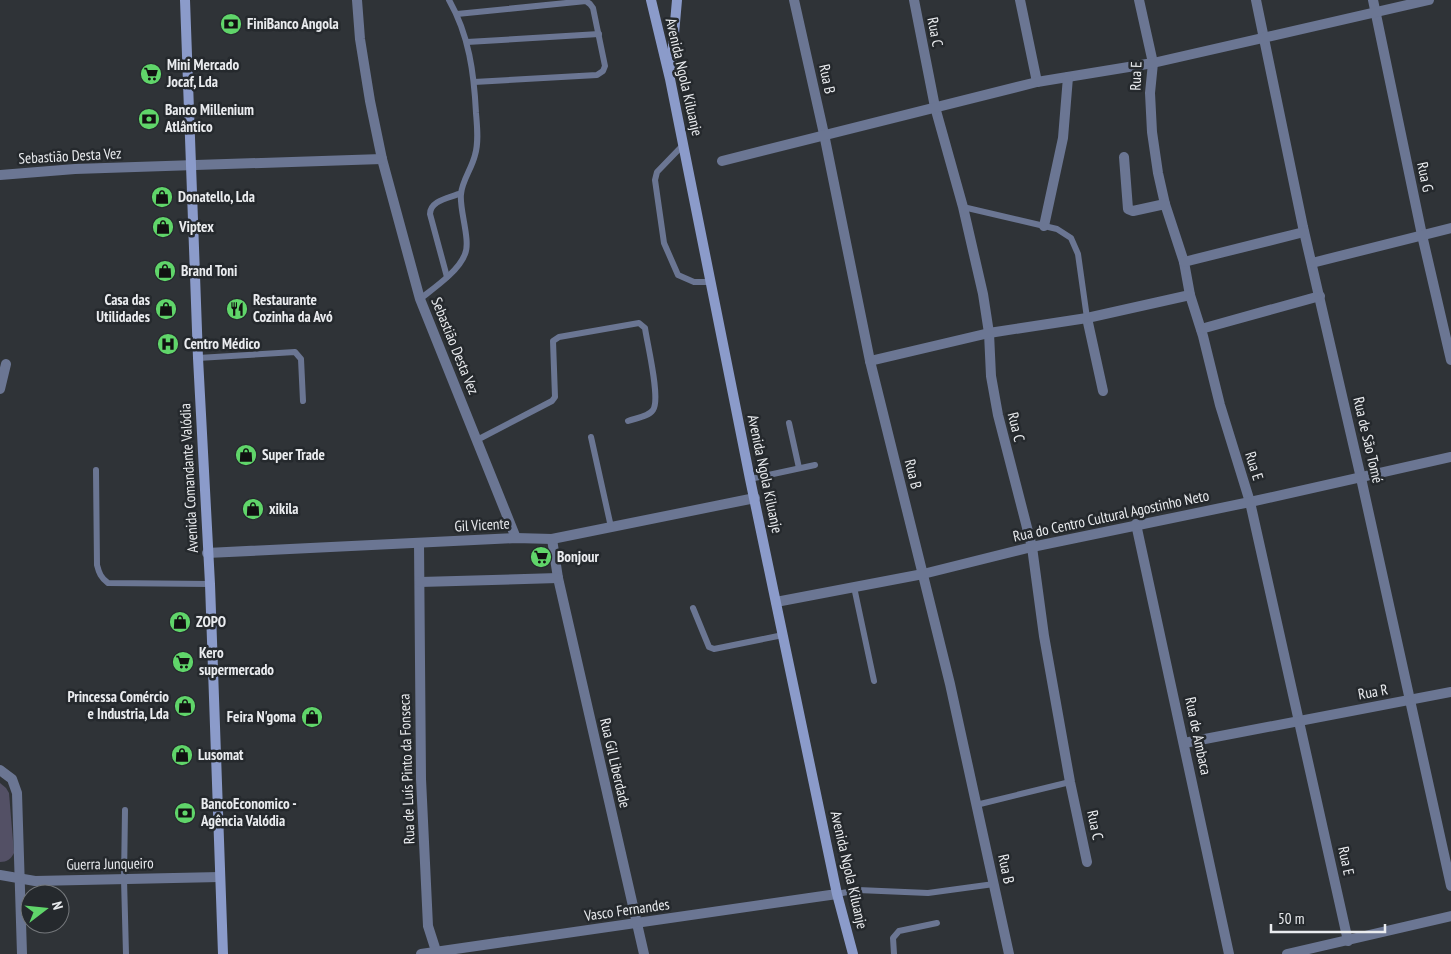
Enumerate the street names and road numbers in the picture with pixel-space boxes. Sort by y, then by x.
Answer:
street label: Rua C [923,15,948,48]
street label: Avenida Ngola Kiluanje [662,16,707,138]
street label: Rua E [1125,61,1146,91]
street label: Rua B [815,62,840,96]
street label: Sebastião Desta Vez [18,143,122,168]
street label: Rua G [1413,160,1438,194]
street label: Sebastião Desta Vez [427,294,484,397]
street label: Rua de São Tomé [1349,395,1388,485]
street label: Avenida Comandante Valódia [175,403,202,553]
street label: Rua C [1004,410,1029,444]
street label: Avenida Ngola Kiluanje [744,413,787,535]
street label: Rua E [1241,449,1268,483]
street label: Rua B [901,457,926,491]
street label: Rua do Centro Cultural Agostinho Neto [1011,485,1211,546]
street label: Gil Vicente [454,514,510,535]
street label: Rua R [1356,680,1389,703]
street label: Rua de Luís Pinto da Fonseca [394,693,419,845]
street label: Rua de Ambaca [1181,695,1216,777]
street label: Rua Gil Liberdade [596,716,635,810]
street label: Rua C [1083,808,1108,842]
street label: Avenida Ngola Kiluanje [827,809,872,931]
street label: Rua E [1334,845,1359,877]
street label: Rua B [994,852,1019,886]
street label: Guerra Junqueiro [66,853,154,874]
street label: Vasco Fernandes [582,894,671,925]

